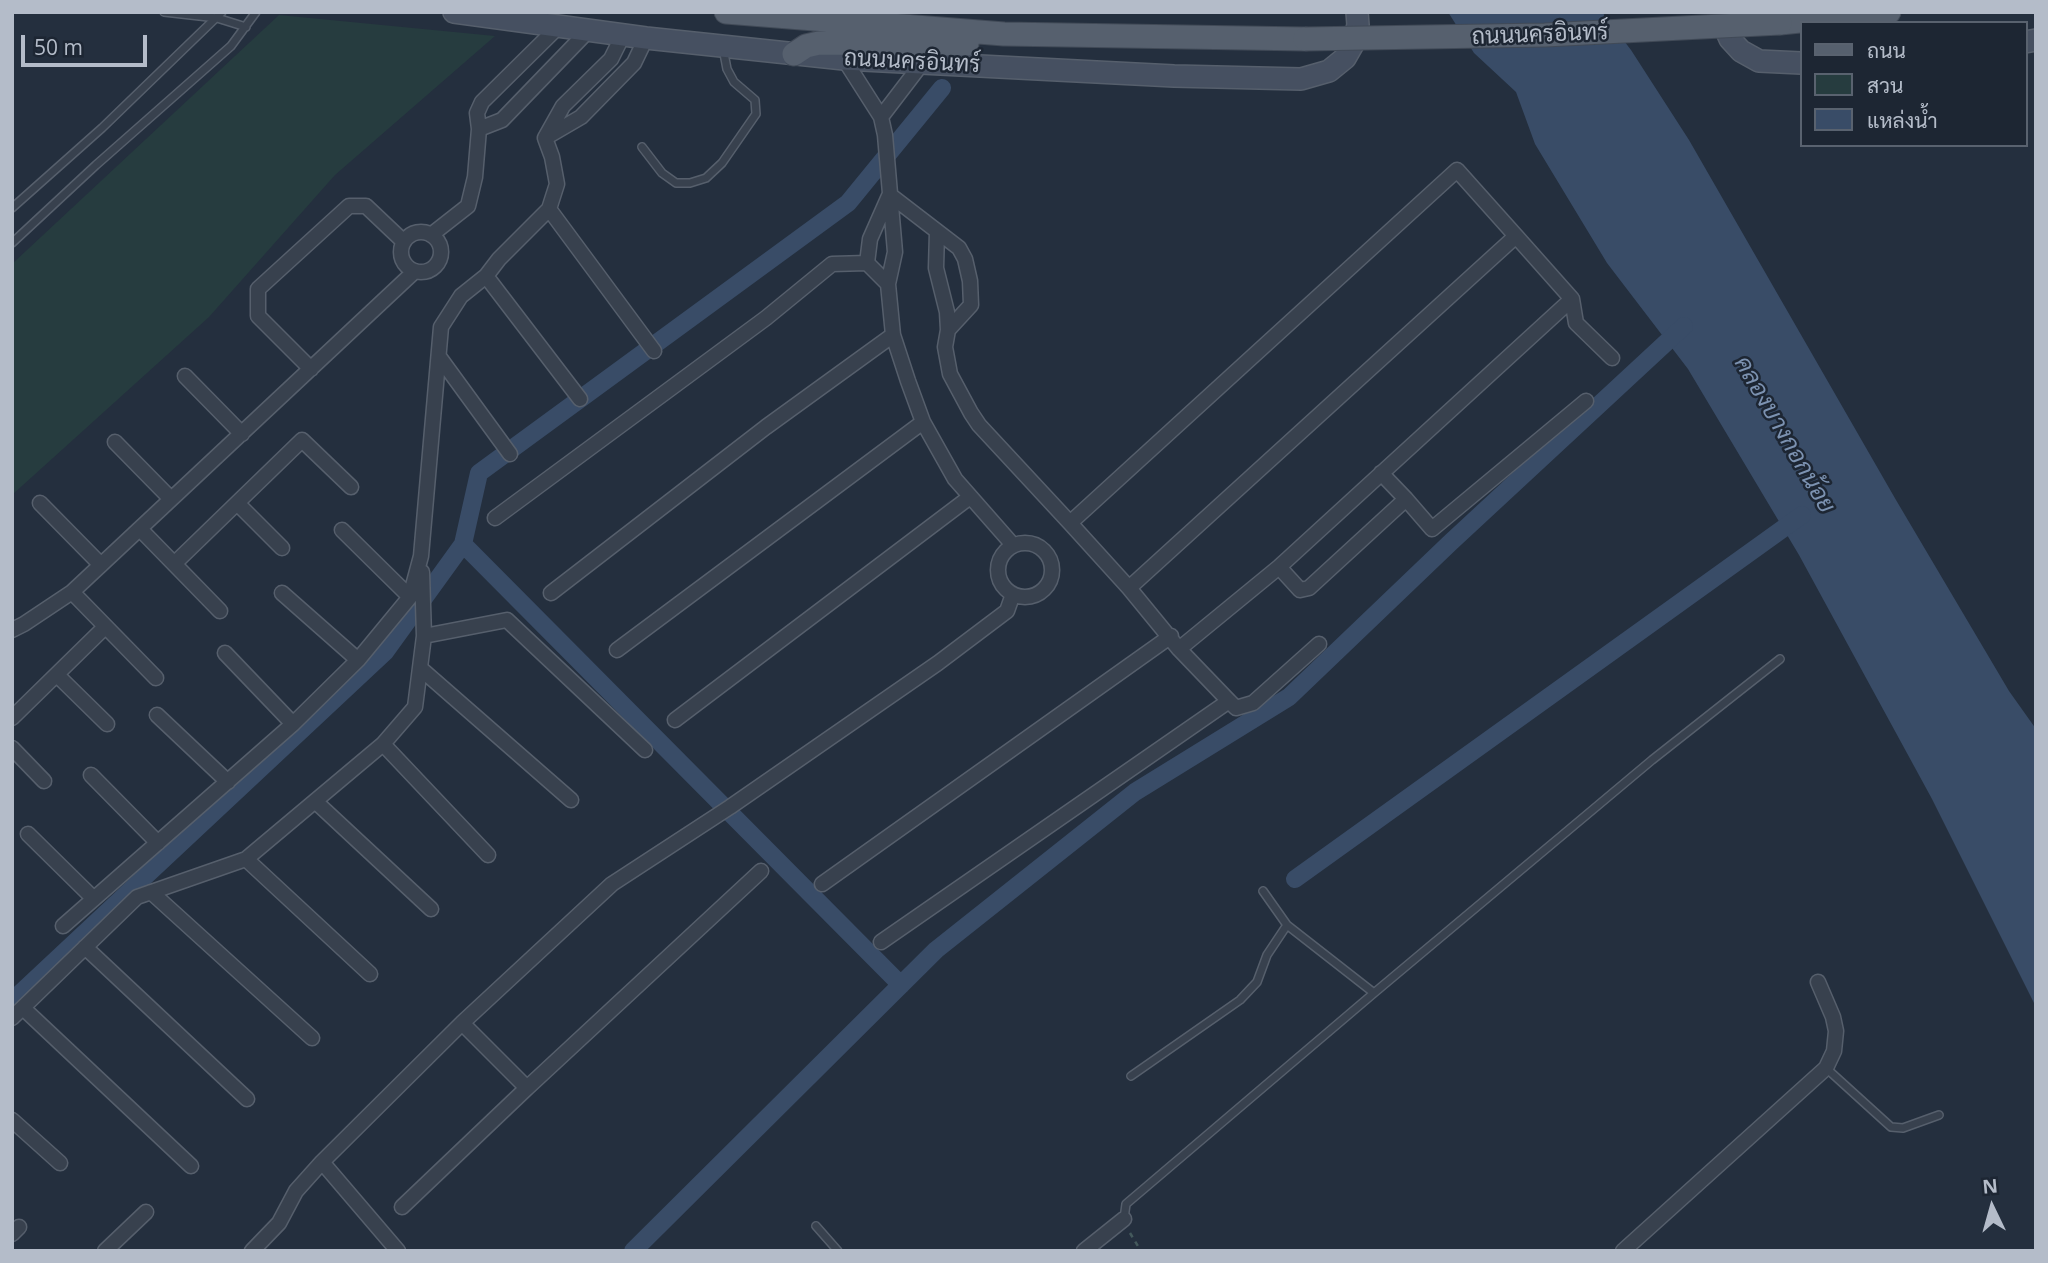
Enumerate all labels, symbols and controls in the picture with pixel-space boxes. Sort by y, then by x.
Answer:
street label: ถนนนครอินทร์ [1471,19,1609,51]
scale bar [24,21,150,65]
legend [1800,21,2027,147]
text: 50 m [34,33,83,61]
text: ถนน [1867,36,1906,64]
street label: ถนนนครอินทร์ [843,45,981,79]
text: สวน [1867,71,1903,99]
text: แหล่งน้ำ [1867,106,1938,134]
water label: คลองบางกอกน้อย [1727,351,1841,519]
north arrow [1957,1172,2027,1242]
text: N [1981,1172,1999,1200]

